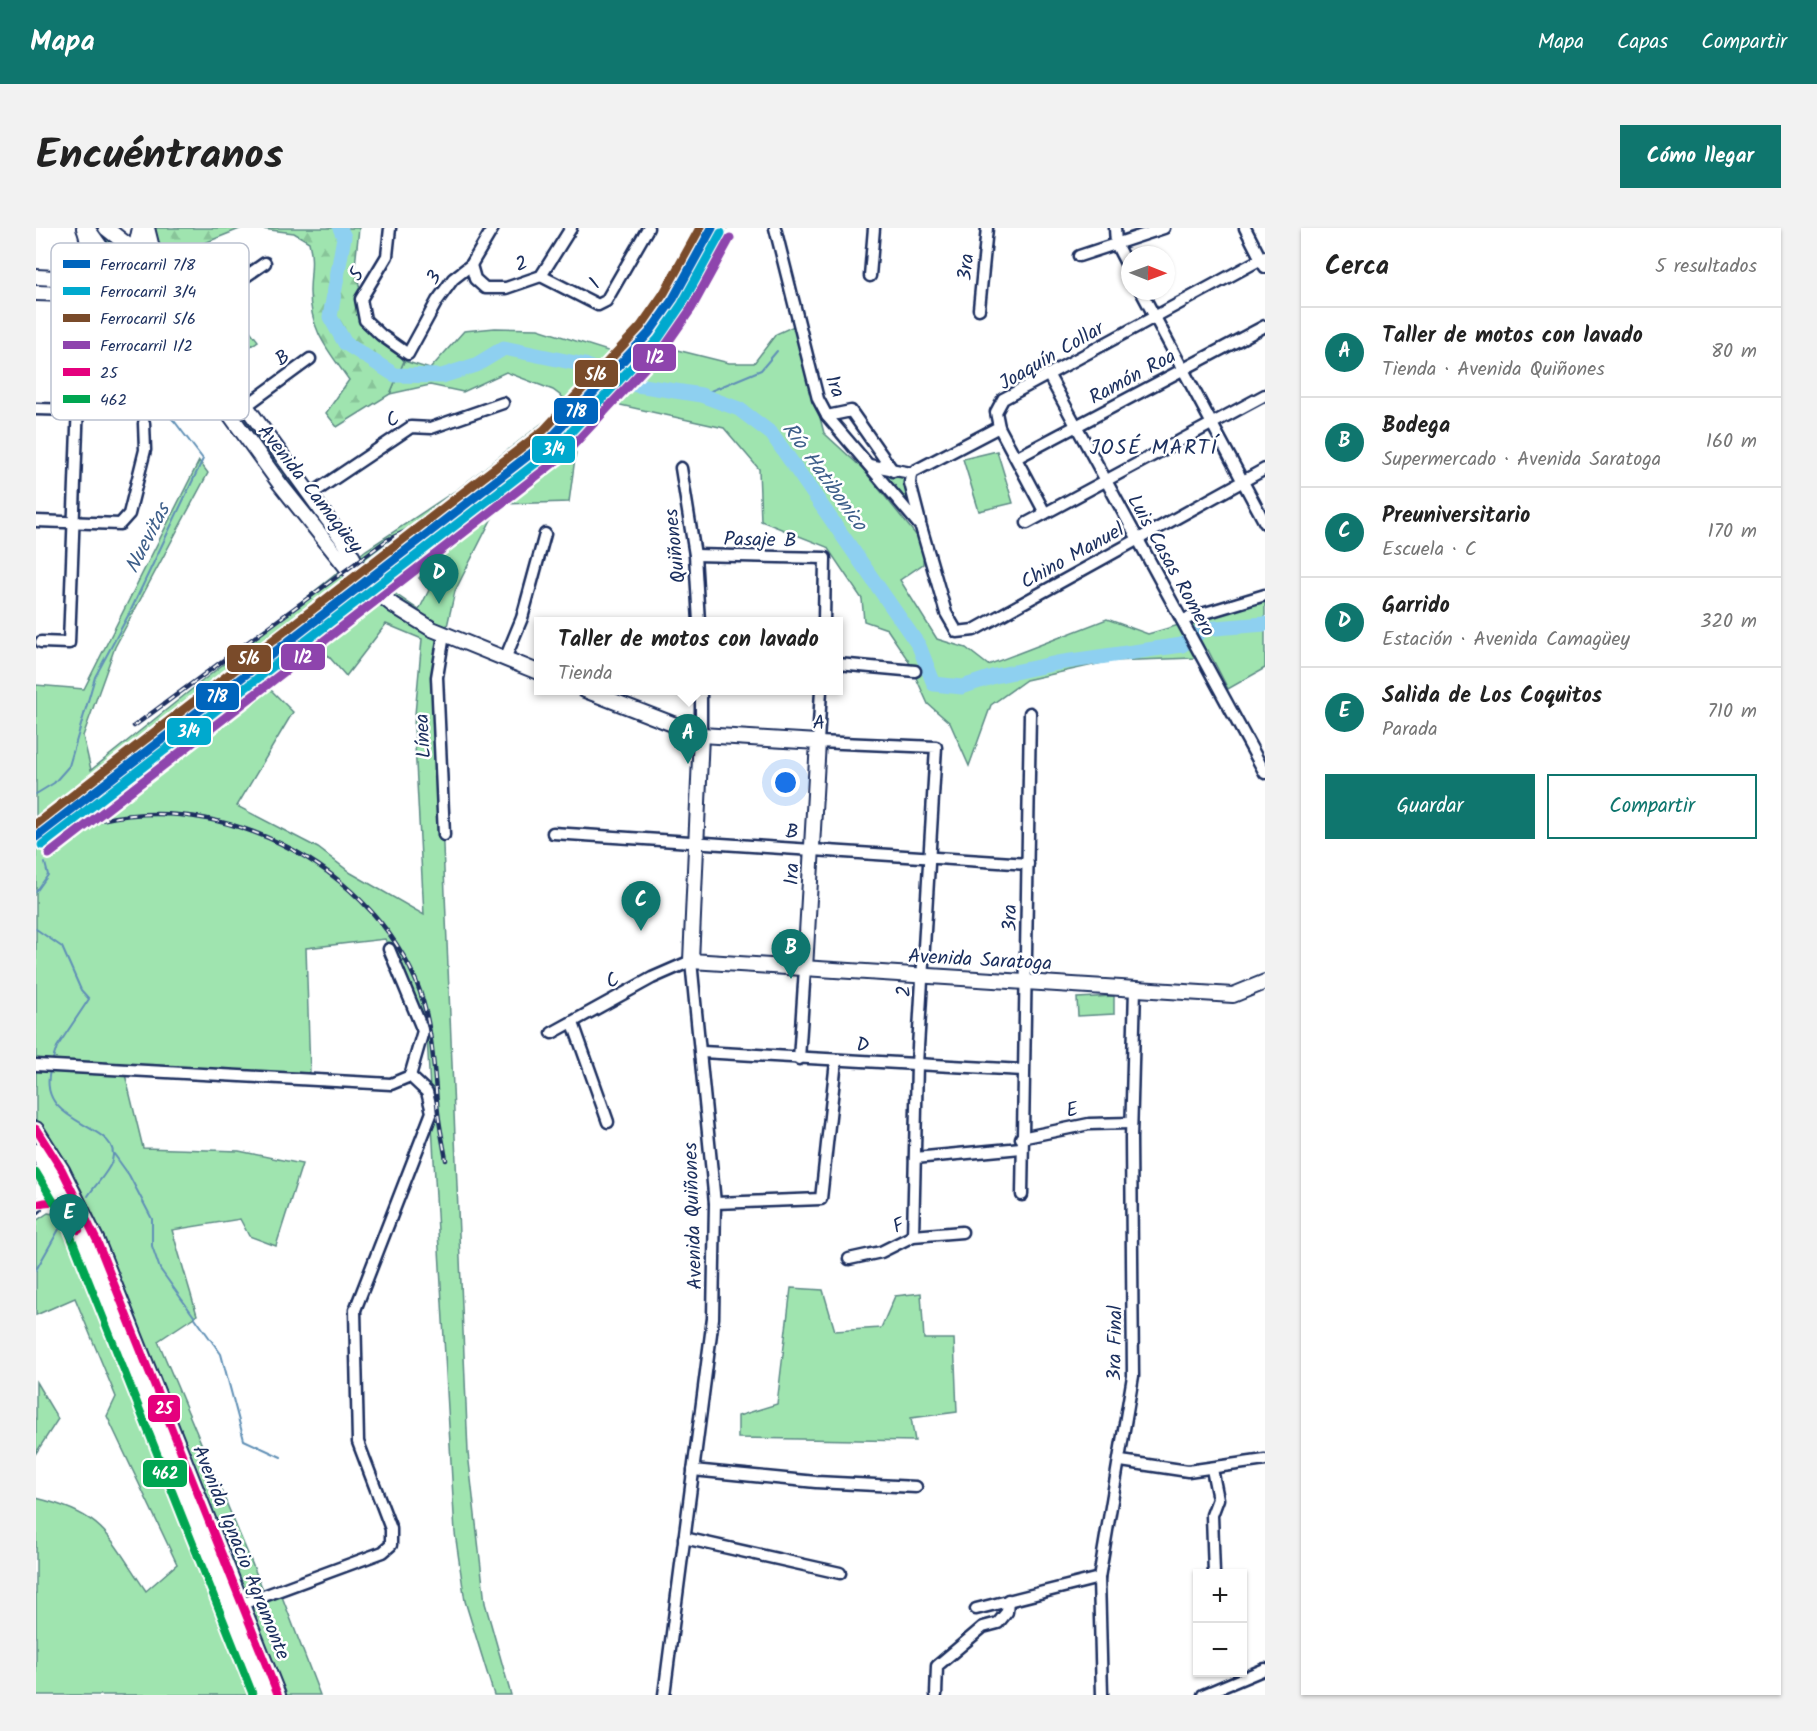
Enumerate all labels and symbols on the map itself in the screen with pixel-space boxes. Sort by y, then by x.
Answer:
legend [51,243,249,420]
north arrow [1121,246,1175,300]
street label: 2 [511,248,532,282]
street label: 3ra [950,252,984,283]
text: Ferrocarril 7/8 [100,253,196,278]
street label: 5 [341,261,375,288]
street label: 3 [418,264,451,292]
street label: 1 [581,272,610,297]
text: Ferrocarril 3/4 [100,280,197,305]
text: Ferrocarril 5/6 [100,307,196,332]
street label: Joaquín Collar [993,313,1112,400]
text: Ferrocarril 1/2 [100,334,193,359]
street label: Ramón Roa [1084,341,1182,414]
street label: B [269,342,298,375]
line badge: 1/2 [632,343,677,372]
text: 1/2 [646,346,664,371]
line badge: 5/6 [574,359,619,388]
text: 25 [100,361,119,386]
text: 5/6 [584,363,607,388]
street label: 1ra [815,371,853,403]
text: 462 [100,388,127,413]
line badge: 7/8 [553,397,599,425]
text: 7/8 [565,400,587,425]
street label: C [380,404,406,438]
water label: Río Hatibonico [773,415,876,539]
street label: Avenida Camagüey [249,418,371,561]
district label: JOSÉ MARTÍ [1090,432,1220,465]
line badge: 3/4 [531,435,576,464]
text: 3/4 [542,438,565,463]
street label: Luis Casas Romero [1118,489,1223,643]
water label: Nuevitas [117,496,181,579]
street label: Quiñones [656,506,696,585]
street label: Chino Manuel [1015,515,1131,599]
street label: Pasaje B [723,524,797,558]
pin: D [420,554,458,604]
line badge: 1/2 [280,643,326,671]
line badge: 5/6 [226,644,272,673]
text: 1/2 [294,646,312,671]
text: 5/6 [237,647,260,672]
line badge: 7/8 [195,682,240,711]
text: 7/8 [206,685,228,710]
street label: A [812,708,826,740]
street label: Línea [407,713,441,759]
pin: A [668,714,708,764]
line badge: 3/4 [166,717,212,746]
text: 3/4 [177,720,200,745]
your location [771,768,800,797]
street label: B [784,817,799,849]
street label: 1ra [776,862,810,886]
pin: C [622,882,660,931]
street label: 3ra [995,904,1027,932]
pin: B [772,930,810,979]
street label: Avenida Saratoga [907,941,1053,981]
street label: C [600,965,626,999]
street label: 2 [889,984,921,998]
street label: D [856,1030,870,1062]
street label: E [1064,1094,1082,1128]
street label: Avenida Quiñones [675,1141,713,1290]
pin: E [50,1194,88,1244]
street label: F [888,1209,911,1244]
street label: 3ra Final [1099,1305,1133,1381]
line badge: 25 [147,1394,181,1423]
text: 25 [155,1397,175,1422]
street label: Avenida Ignacio Agramonte [182,1441,298,1665]
line badge: 462 [142,1459,188,1488]
text: 462 [152,1462,178,1487]

